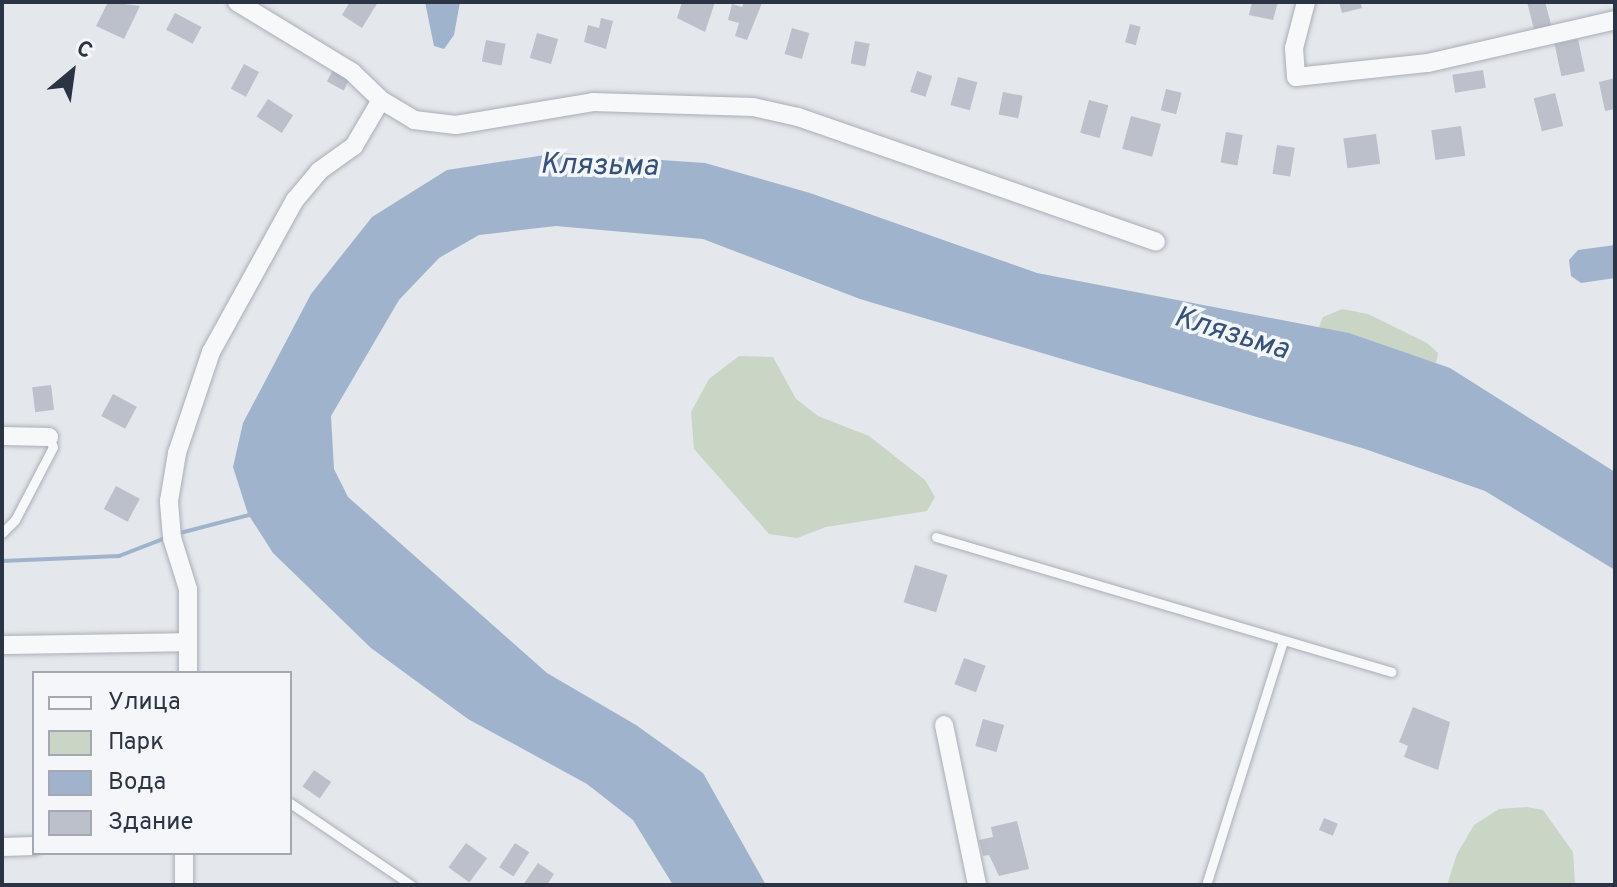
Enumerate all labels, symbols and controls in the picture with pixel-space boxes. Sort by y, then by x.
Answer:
north arrow [32,32,112,112]
text: С [71,35,97,66]
water label: Клязьма [540,148,658,186]
water label: Клязьма [1169,300,1293,370]
legend [32,671,292,855]
text: Улица [108,688,181,718]
text: Парк [108,728,164,758]
text: Вода [108,768,166,798]
text: Здание [108,808,194,838]

